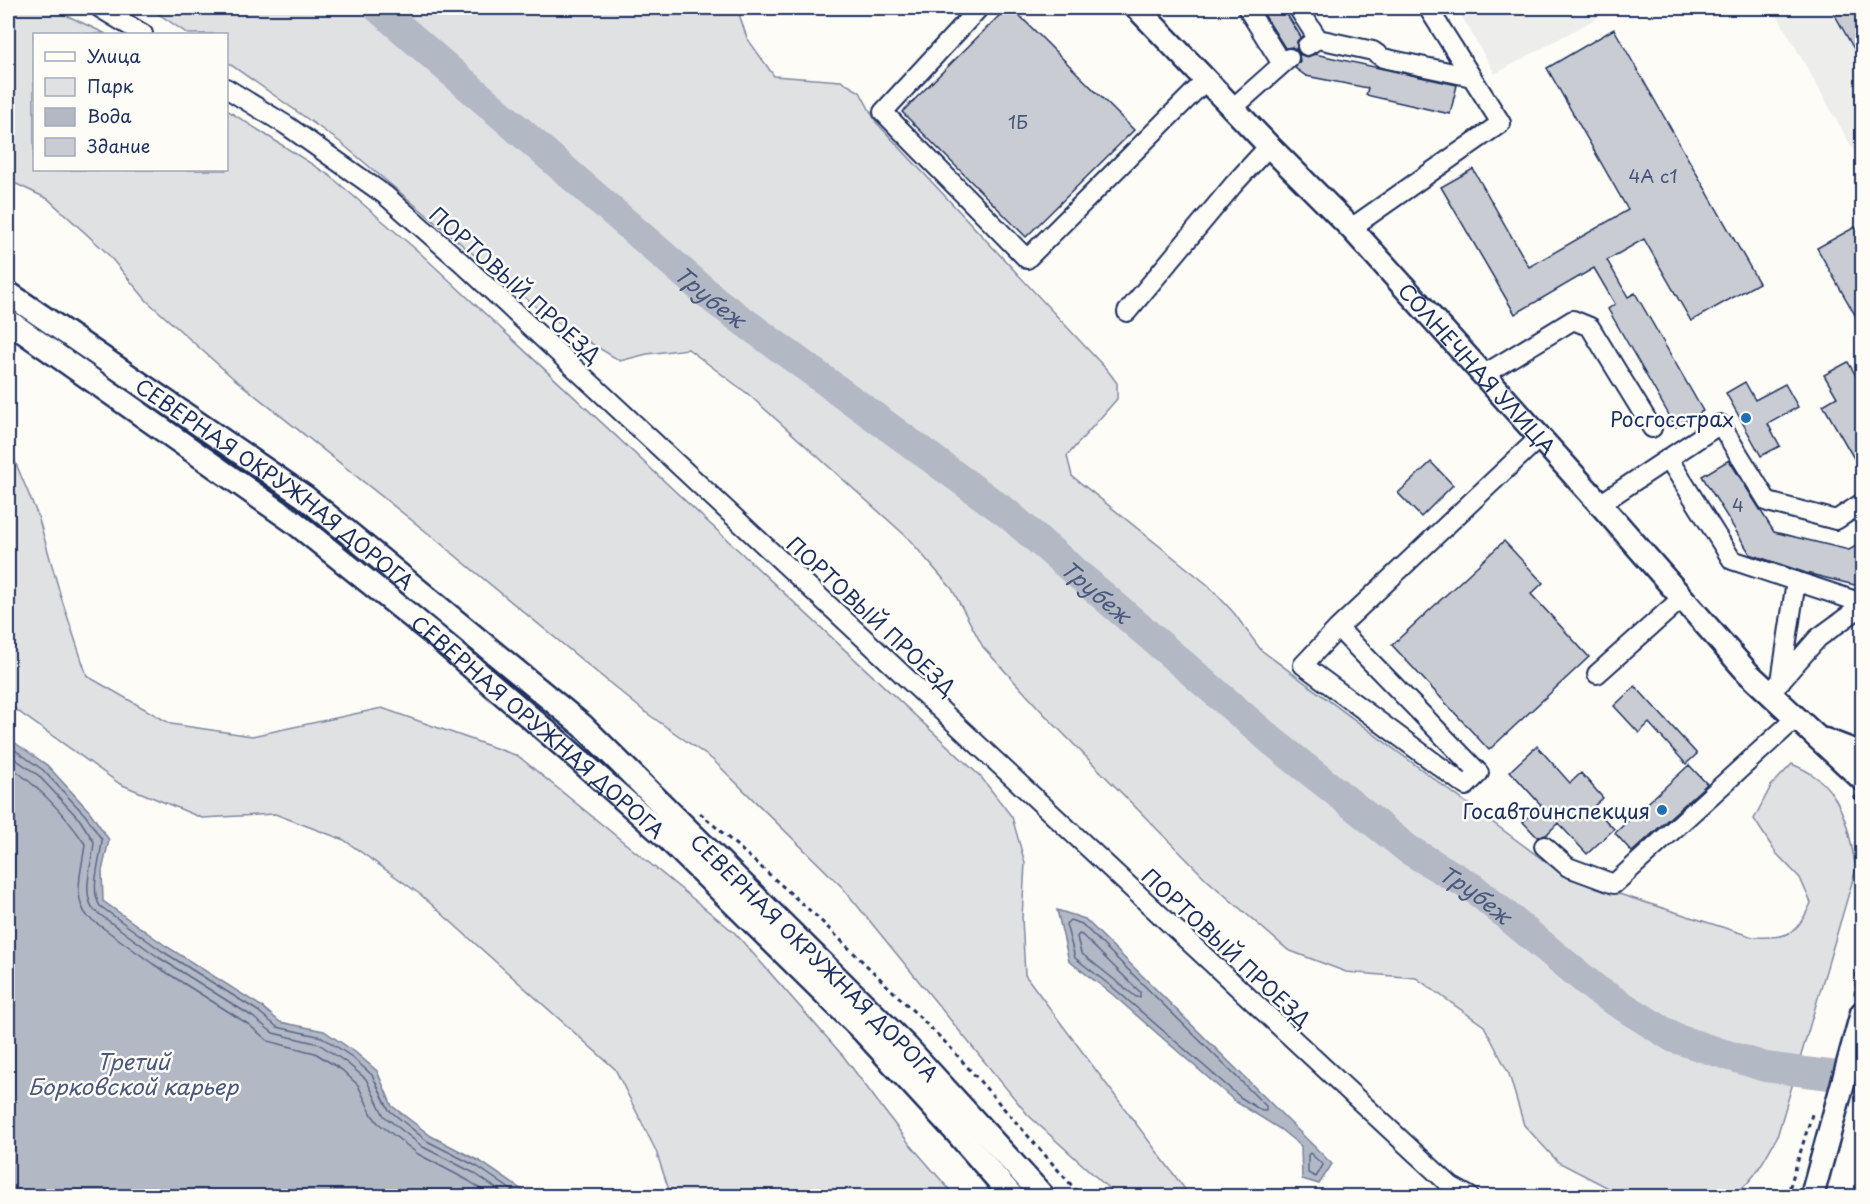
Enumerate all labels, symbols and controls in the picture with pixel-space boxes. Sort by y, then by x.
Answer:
legend [33,33,228,171]
text: Улица [87,42,141,69]
text: Парк [87,72,134,99]
text: Вода [87,102,132,129]
house number: 1Б [1008,108,1028,135]
text: Здание [87,132,150,159]
house number: 4А с1 [1629,162,1677,189]
street label: ПОРТОВЫЙ ПРОЕЗД [423,198,609,370]
water label: Трубеж [668,257,755,336]
street label: СОЛНЕЧНАЯ УЛИЦА [1391,275,1564,462]
street label: СЕВЕРНАЯ ОКРУЖНАЯ ДОРОГА [129,369,421,597]
place label: Росгосстрах [1610,402,1734,434]
marker: Росгосстрах [1739,411,1753,425]
house number: 4 [1732,491,1744,518]
street label: ПОРТОВЫЙ ПРОЕЗД [780,528,964,702]
water label: Трубеж [1055,551,1141,632]
street label: СЕВЕРНАЯ ОРУЖНАЯ ДОРОГА [405,607,672,845]
place label: Госавтоинспекция [1463,794,1650,826]
marker: Госавтоинспекция [1655,803,1669,817]
street label: СЕВЕРНАЯ ОКРУЖНАЯ ДОРОГА [684,826,947,1088]
water label: Трубеж [1434,856,1522,932]
street label: ПОРТОВЫЙ ПРОЕЗД [1135,860,1319,1034]
water label: Третий Борковской карьер [28,1044,239,1102]

